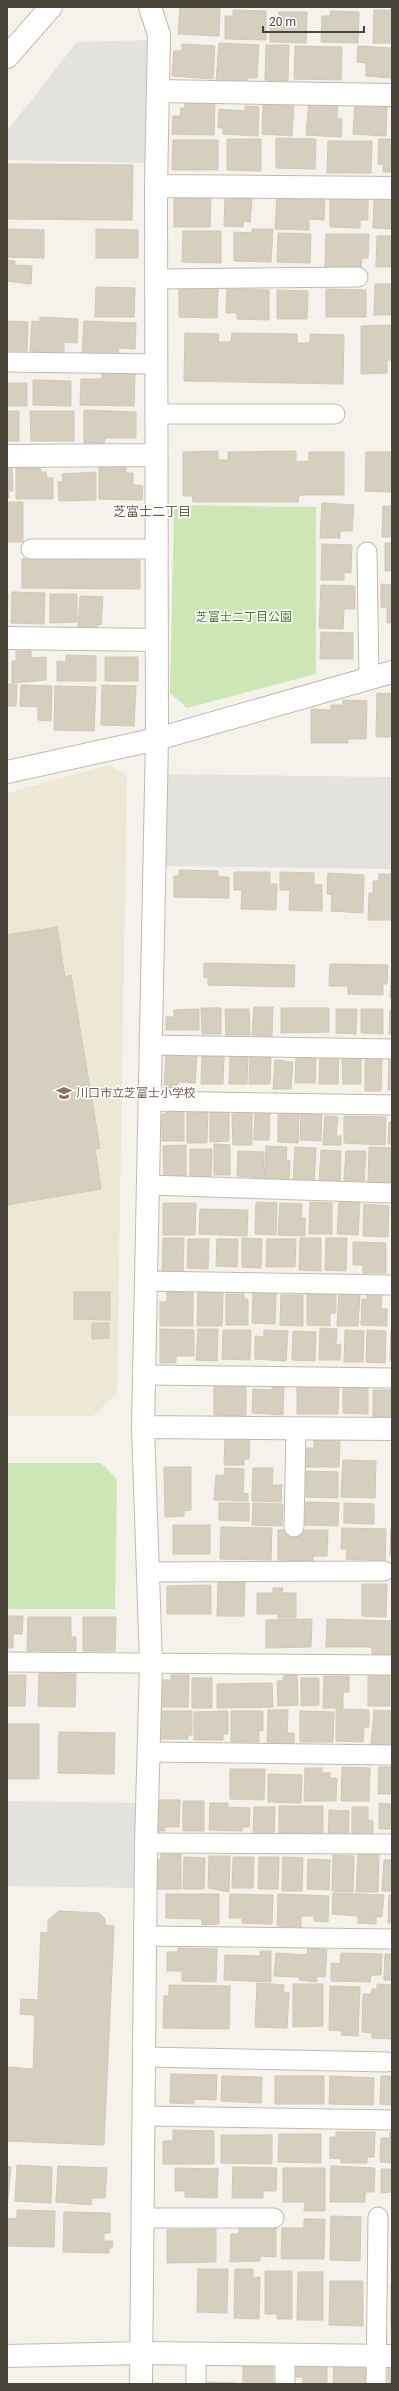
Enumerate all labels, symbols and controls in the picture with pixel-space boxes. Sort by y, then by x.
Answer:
scale bar [263,8,364,34]
text: 20 m [269,15,296,29]
district label: 芝富士二丁目 [113,504,191,519]
park label: 芝富士二丁目公園 [196,610,292,624]
school or university icon: 川口市立芝富士小学校 [55,1084,73,1102]
place label: 川口市立芝富士小学校 [76,1086,196,1100]

